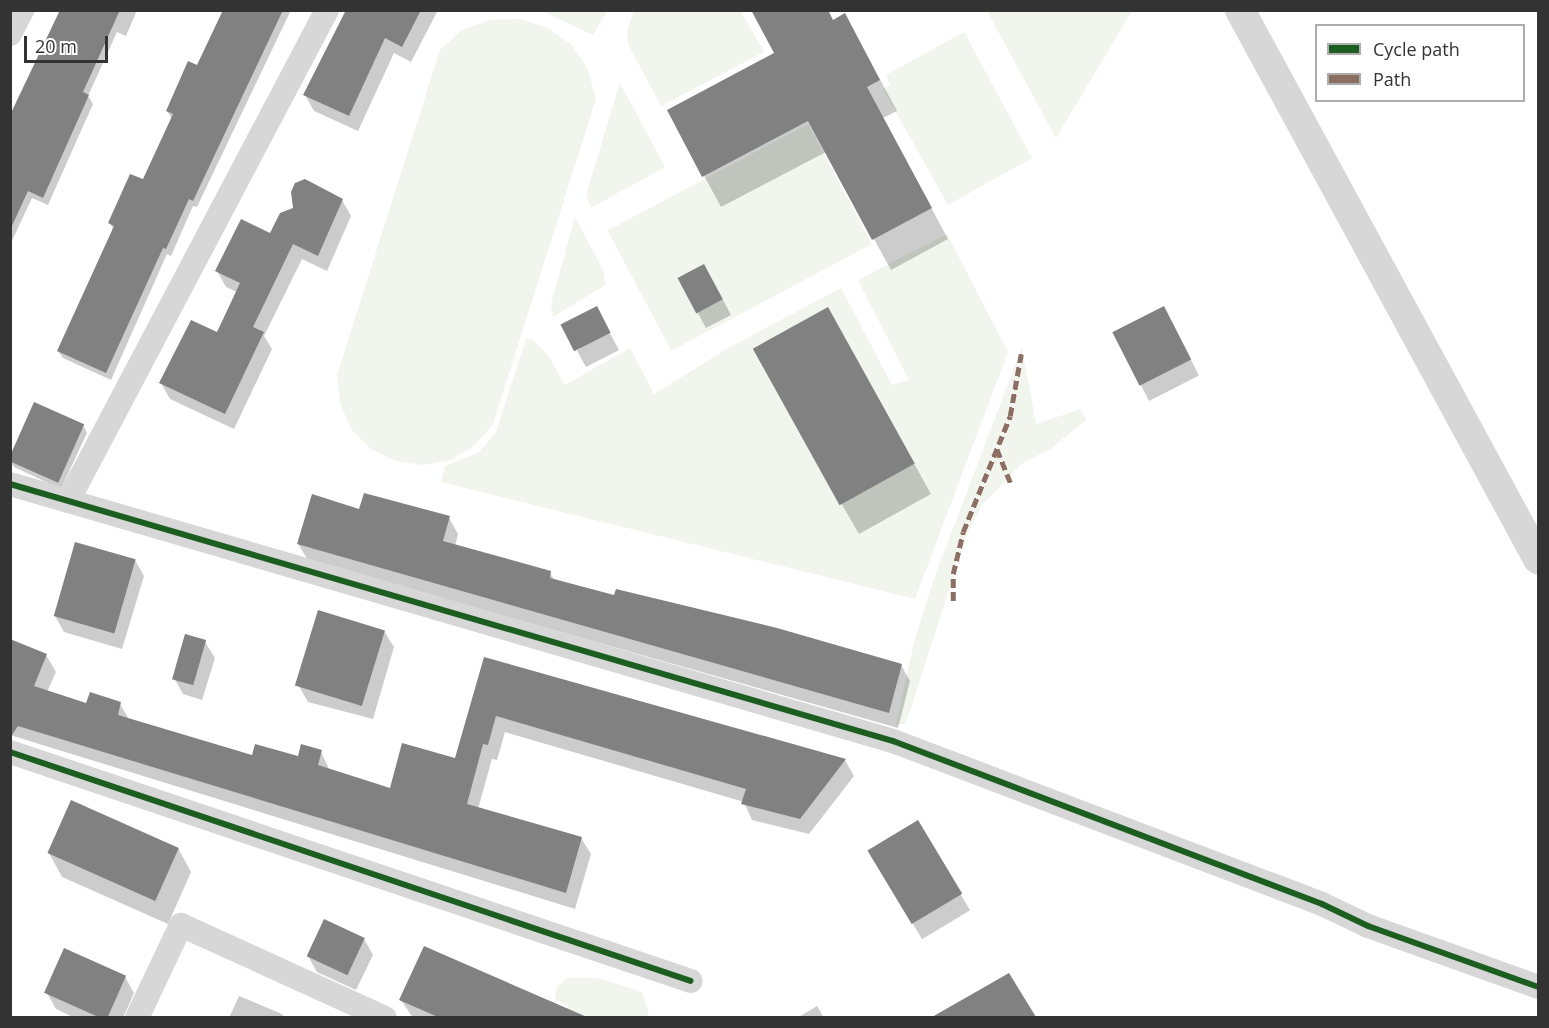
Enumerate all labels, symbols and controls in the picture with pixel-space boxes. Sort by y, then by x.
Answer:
scale bar [27,24,111,62]
legend [1315,24,1525,102]
text: 20 m [35,34,77,58]
text: Cycle path [1373,37,1460,61]
text: Path [1373,67,1411,91]

